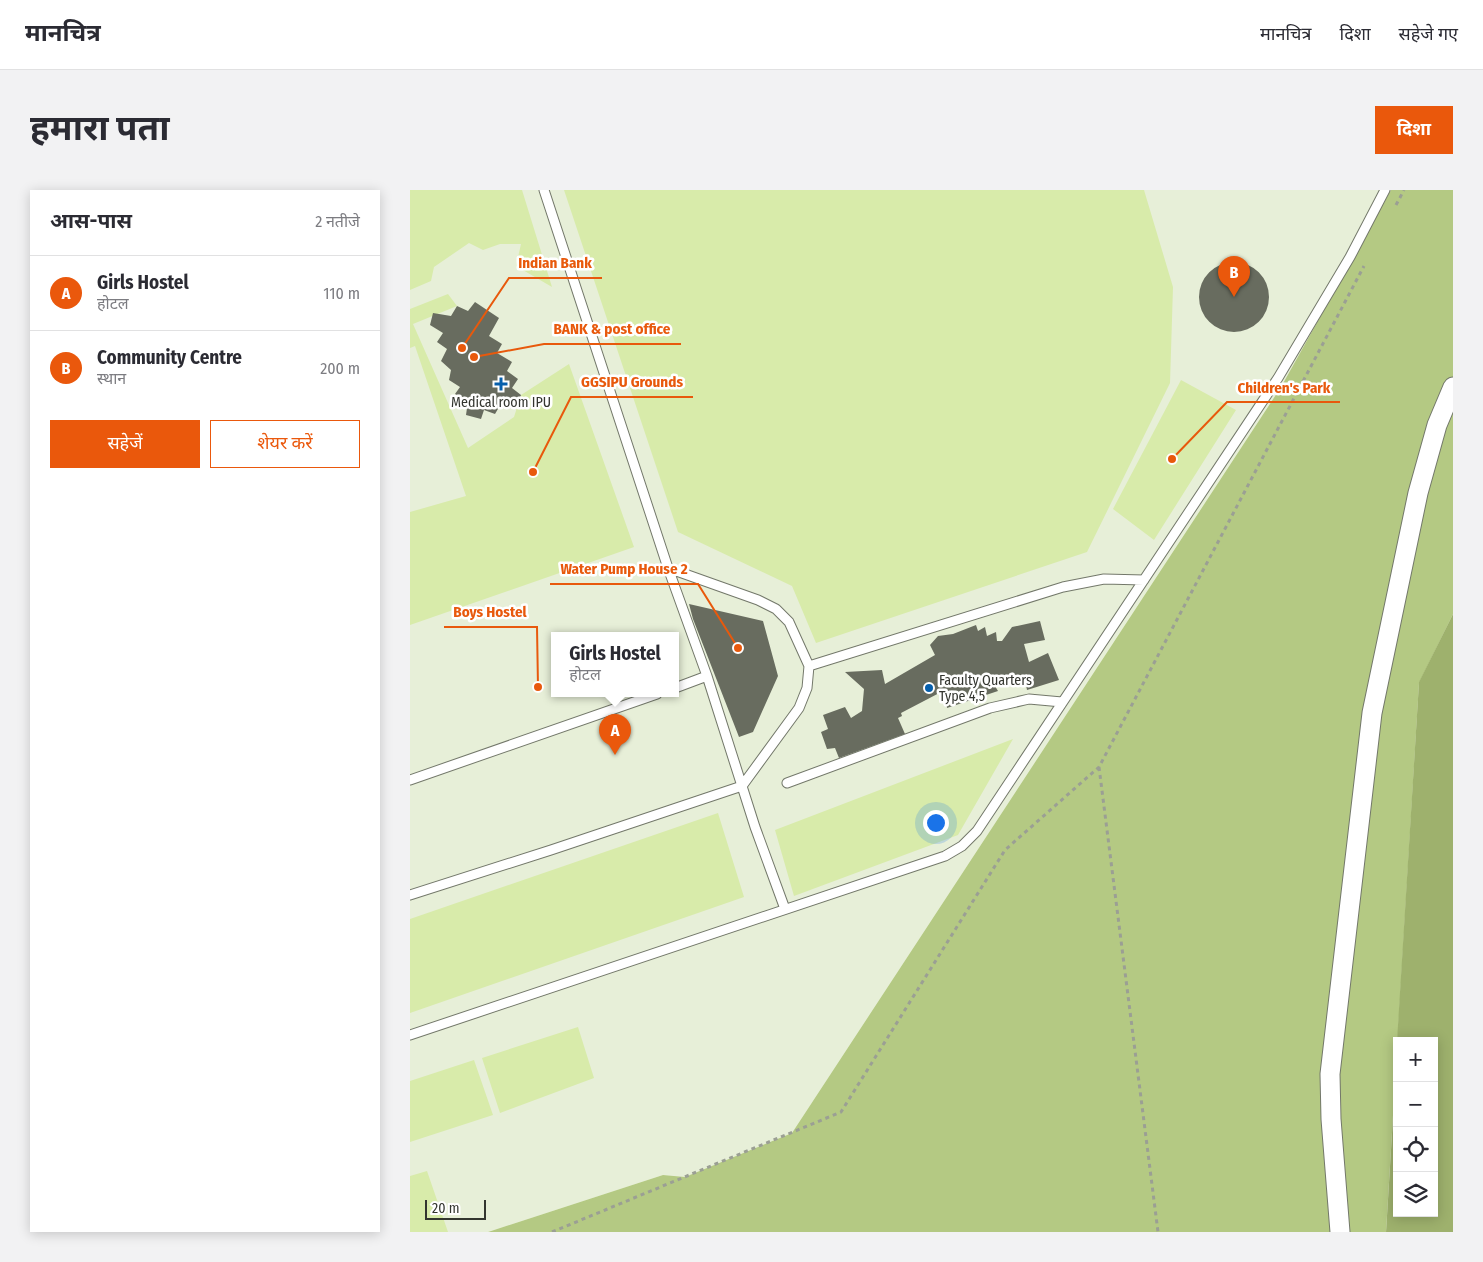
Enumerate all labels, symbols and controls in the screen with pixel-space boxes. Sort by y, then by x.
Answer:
text: मानचित्र [25,19,101,47]
text: मानचित्र [1260,23,1311,45]
text: दिशा [1339,23,1371,45]
text: सहेजे गए [1399,23,1458,45]
button: दिशा [1375,106,1453,154]
text: हमारा पता [30,107,169,149]
text: आस-पास [50,208,132,234]
text: 2 नतीजे [315,212,360,231]
callout: Indian Bank [509,248,602,278]
text: Indian Bank [518,254,592,272]
pin: B [1218,256,1250,297]
text: Girls Hostel [97,271,189,294]
text: A [62,284,70,303]
text: 110 m [323,284,360,303]
text: होटल [97,294,129,313]
callout: BANK & post office [544,314,681,344]
text: BANK & post office [554,320,671,338]
text: Community Centre [97,346,242,369]
text: B [62,359,70,378]
text: 200 m [320,359,360,378]
callout: GGSIPU Grounds [571,367,693,397]
text: स्थान [97,369,126,388]
callout: Children's Park [1227,372,1340,402]
text: GGSIPU Grounds [581,373,683,391]
marker: Medical room IPU [494,377,508,391]
text: Children's Park [1238,379,1331,397]
place label: Medical room IPU [451,394,551,411]
button: सहेजें [50,420,200,468]
button: शेयर करें [210,420,360,468]
callout: Water Pump House 2 [550,554,698,584]
text: Water Pump House 2 [560,560,688,578]
callout: Boys Hostel [444,597,537,627]
text: Boys Hostel [453,603,528,621]
popup [551,632,679,697]
text: Girls Hostel [569,642,661,665]
text: होटल [569,665,601,684]
place label: Faculty Quarters Type 4,5 [939,672,1032,705]
marker: Faculty Quarters Type 4,5 [923,682,935,694]
pin: A [599,714,631,755]
your location [923,810,949,836]
map controls [1393,1037,1438,1217]
button: + [1393,1037,1438,1082]
button: − [1393,1082,1438,1127]
button: locate [1393,1127,1438,1172]
button: layers [1393,1172,1438,1217]
scale bar [425,1197,486,1220]
text: 20 m [432,1200,460,1217]

